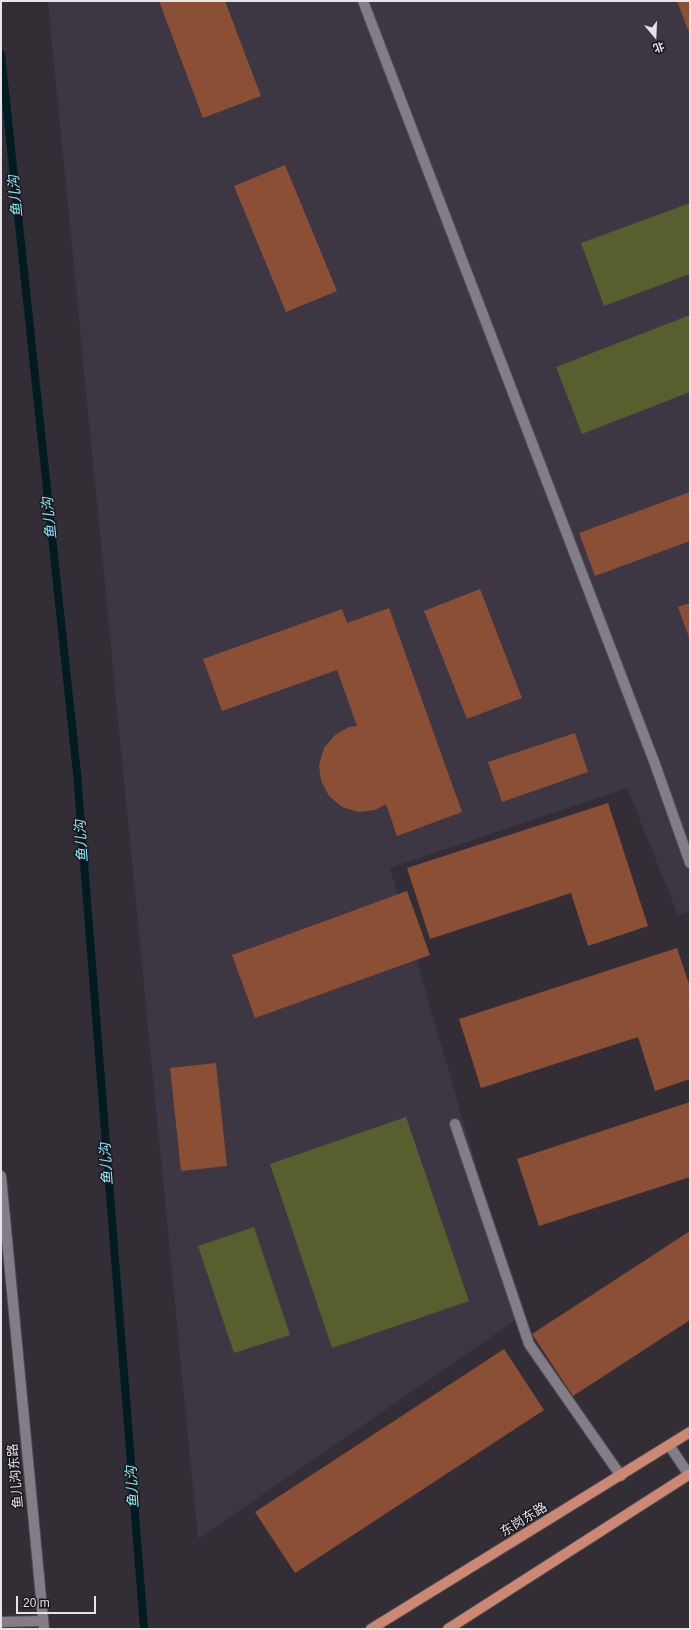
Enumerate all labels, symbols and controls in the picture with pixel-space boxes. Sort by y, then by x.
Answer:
north arrow [635,16,675,56]
text: 北 [652,40,666,55]
water label: 鱼儿沟 [5,174,27,218]
water label: 鱼儿沟 [39,496,61,540]
water label: 鱼儿沟 [72,819,92,863]
water label: 鱼儿沟 [97,1142,117,1186]
street label: 鱼儿沟东路 [5,1443,27,1509]
water label: 鱼儿沟 [123,1465,143,1509]
street label: 东岗东路 [498,1500,550,1540]
scale bar [18,1588,98,1614]
text: 20 m [23,1596,50,1610]

